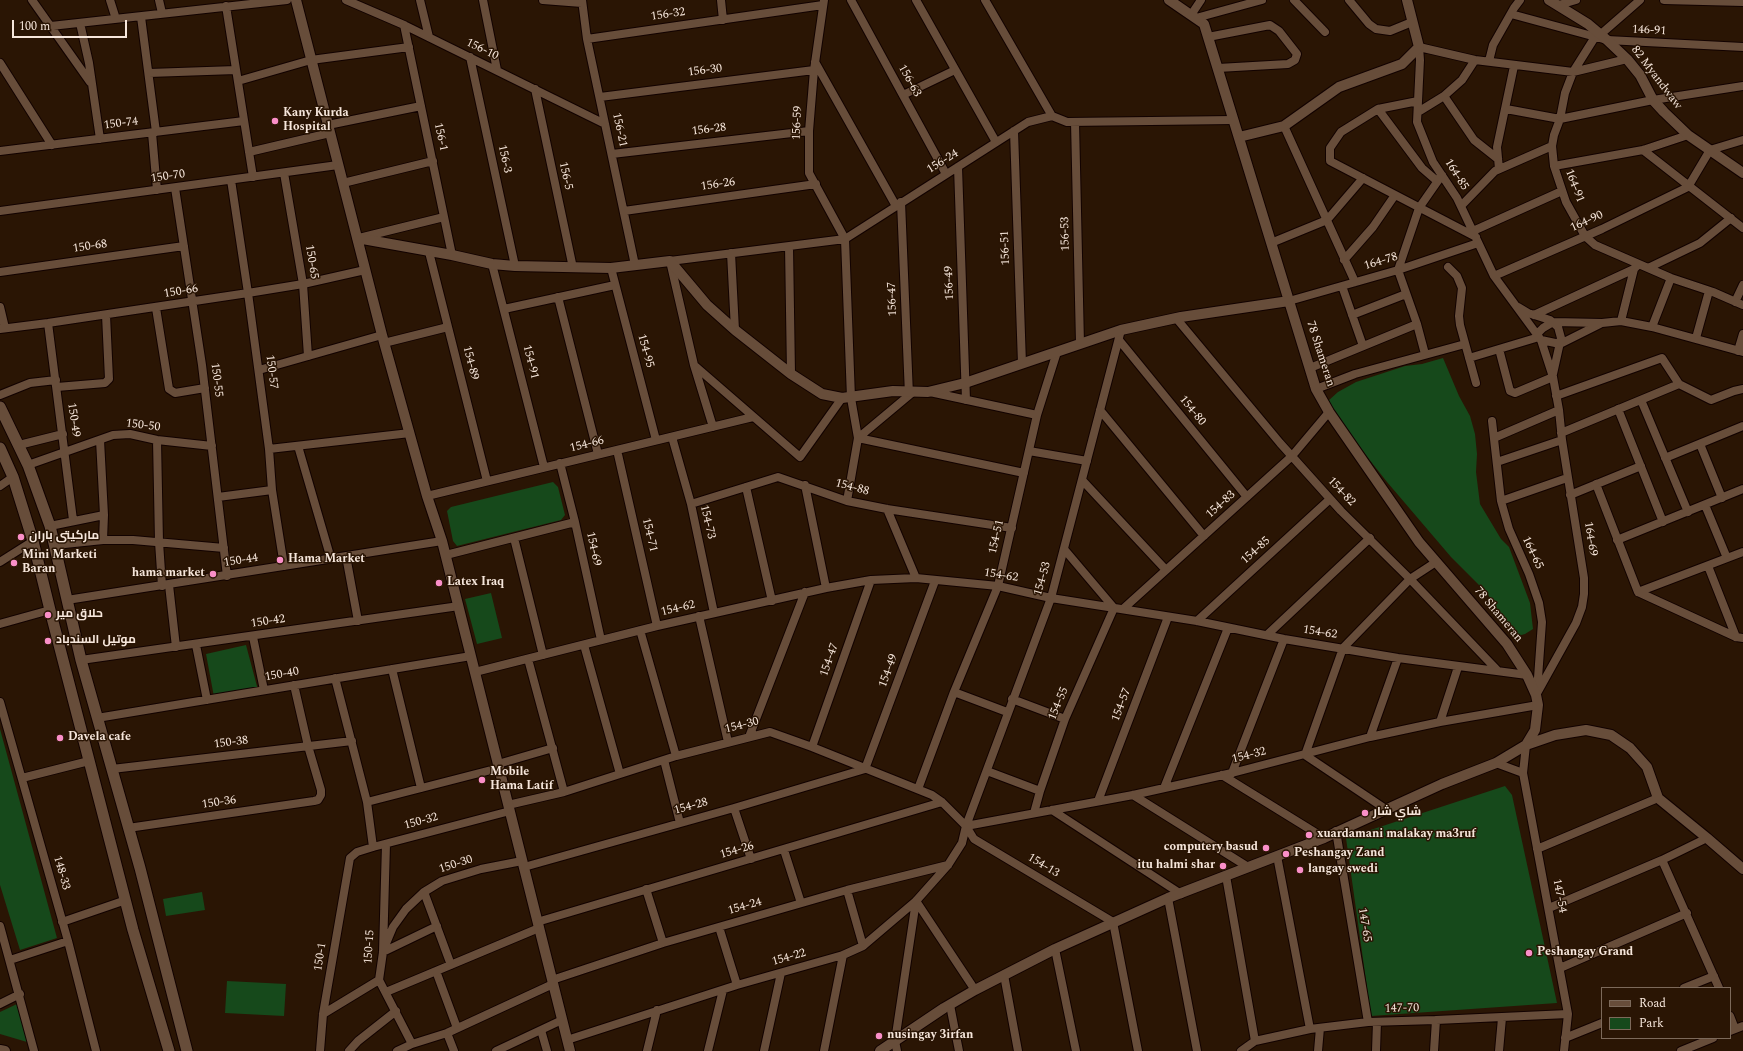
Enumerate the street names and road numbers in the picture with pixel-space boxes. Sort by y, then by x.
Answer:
street label: 156-32 [650,5,686,25]
street label: 146-91 [1631,23,1667,39]
street label: 156-10 [463,36,501,64]
street label: 82 Myandwaw [1627,43,1685,113]
street label: 156-30 [687,62,723,80]
street label: 156-63 [894,62,924,100]
street label: 156-59 [790,105,806,141]
street label: 156-21 [608,112,630,148]
street label: 150-74 [103,115,139,133]
street label: 156-28 [691,121,727,139]
street label: 156-1 [430,122,450,152]
street label: 156-3 [494,144,514,174]
street label: 156-24 [925,147,961,177]
street label: 164-85 [1441,157,1471,193]
street label: 156-5 [555,161,575,191]
street label: 150-70 [150,167,186,187]
street label: 164-91 [1561,167,1587,205]
street label: 156-26 [700,175,736,195]
street label: 164-90 [1568,208,1606,236]
street label: 156-53 [1059,217,1073,251]
street label: 156-51 [998,231,1014,265]
street label: 150-68 [72,237,108,257]
street label: 150-65 [301,244,321,280]
street label: 164-78 [1362,250,1400,274]
street label: 156-49 [942,266,958,300]
street label: 150-66 [163,282,199,302]
street label: 156-47 [885,282,901,316]
street label: 78 Shameran [1303,319,1337,389]
street label: 154-95 [634,332,656,370]
street label: 154-91 [519,344,541,380]
street label: 154-89 [459,345,481,381]
street label: 150-57 [262,354,280,390]
street label: 150-55 [207,362,225,398]
street label: 154-80 [1176,393,1208,429]
street label: 150-49 [63,402,83,438]
street label: 150-50 [125,417,161,435]
street label: 154-66 [569,434,605,456]
street label: 154-82 [1324,474,1358,510]
street label: 154-88 [833,477,871,499]
street label: 154-83 [1203,488,1239,522]
street label: 154-73 [696,504,718,540]
street label: 154-71 [638,517,660,553]
street label: 154-51 [986,519,1008,555]
street label: 164-69 [1580,521,1600,557]
street label: 154-69 [582,531,604,567]
street label: 154-85 [1238,534,1274,568]
street label: 164-65 [1518,534,1546,572]
street label: 150-44 [223,551,259,571]
street label: 154-53 [1031,560,1055,598]
street label: 154-62 [983,566,1019,586]
street label: 78 Shameran [1471,584,1525,646]
street label: 154-62 [660,598,696,620]
street label: 150-42 [250,612,286,632]
street label: 154-62 [1302,623,1338,643]
street label: 154-47 [818,641,842,679]
street label: 154-49 [876,652,902,690]
street label: 150-40 [264,665,300,685]
street label: 154-55 [1046,685,1072,723]
street label: 154-57 [1109,686,1135,724]
street label: 154-30 [724,715,760,737]
street label: 150-38 [213,734,249,752]
street label: 154-32 [1231,745,1267,767]
street label: 150-36 [201,793,237,813]
street label: 154-28 [672,796,710,818]
street label: 150-32 [402,811,440,833]
street label: 154-26 [718,839,756,863]
street label: 154-13 [1025,851,1061,881]
street label: 150-30 [437,853,475,877]
street label: 148-33 [49,854,73,892]
street label: 147-54 [1549,878,1569,914]
street label: 154-24 [726,895,764,919]
street label: 147-65 [1354,907,1374,943]
street label: 150-15 [362,929,378,965]
street label: 150-1 [312,942,330,972]
street label: 154-22 [770,946,808,970]
street label: 147-70 [1385,1002,1419,1016]

